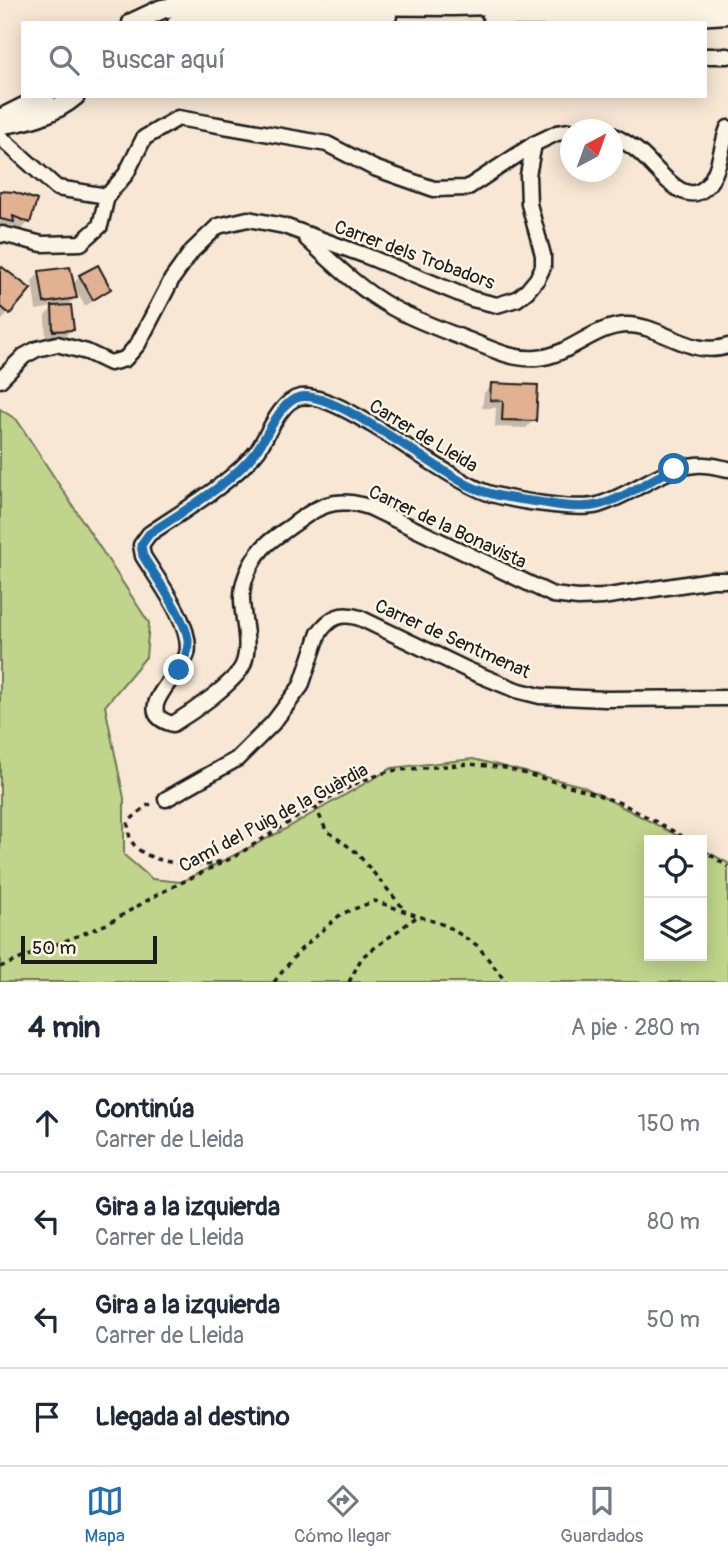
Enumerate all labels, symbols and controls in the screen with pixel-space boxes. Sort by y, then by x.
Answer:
search box [21,21,707,98]
icon: search [45,41,83,79]
text: Buscar aquí [101,44,225,76]
north arrow [560,119,623,182]
street label: Carrer dels Trobadors [331,215,499,295]
street label: Carrer de Lleida [365,394,483,478]
route start [658,453,689,484]
street label: Carrer de la Bonavista [365,480,531,574]
street label: Carrer de Sentmenat [371,594,534,684]
route end [163,654,194,685]
street label: Camí del Puig de la Guàrdia [175,758,372,878]
map controls [644,835,707,961]
button: locate [644,835,707,898]
button: layers [644,898,707,961]
scale bar [21,933,158,965]
text: 50 m [32,936,76,960]
text: 4 min [28,1009,101,1046]
text: A pie · 280 m [571,1013,700,1042]
text: Continúa [95,1093,194,1125]
icon: ahead [28,1104,66,1142]
text: 150 m [637,1109,700,1138]
text: Carrer de Lleida [95,1125,244,1154]
text: Gira a la izquierda [95,1191,280,1223]
icon: left [28,1202,66,1240]
text: 80 m [647,1207,700,1236]
text: Carrer de Lleida [95,1223,244,1252]
text: Gira a la izquierda [95,1289,280,1321]
icon: left [28,1300,66,1338]
text: 50 m [646,1305,700,1334]
text: Carrer de Lleida [95,1321,244,1350]
icon: arrive [28,1398,66,1436]
text: Llegada al destino [95,1401,290,1433]
tab: Mapa [85,1482,125,1548]
tab: Cómo llegar [294,1482,391,1548]
tab: Guardados [560,1482,643,1548]

